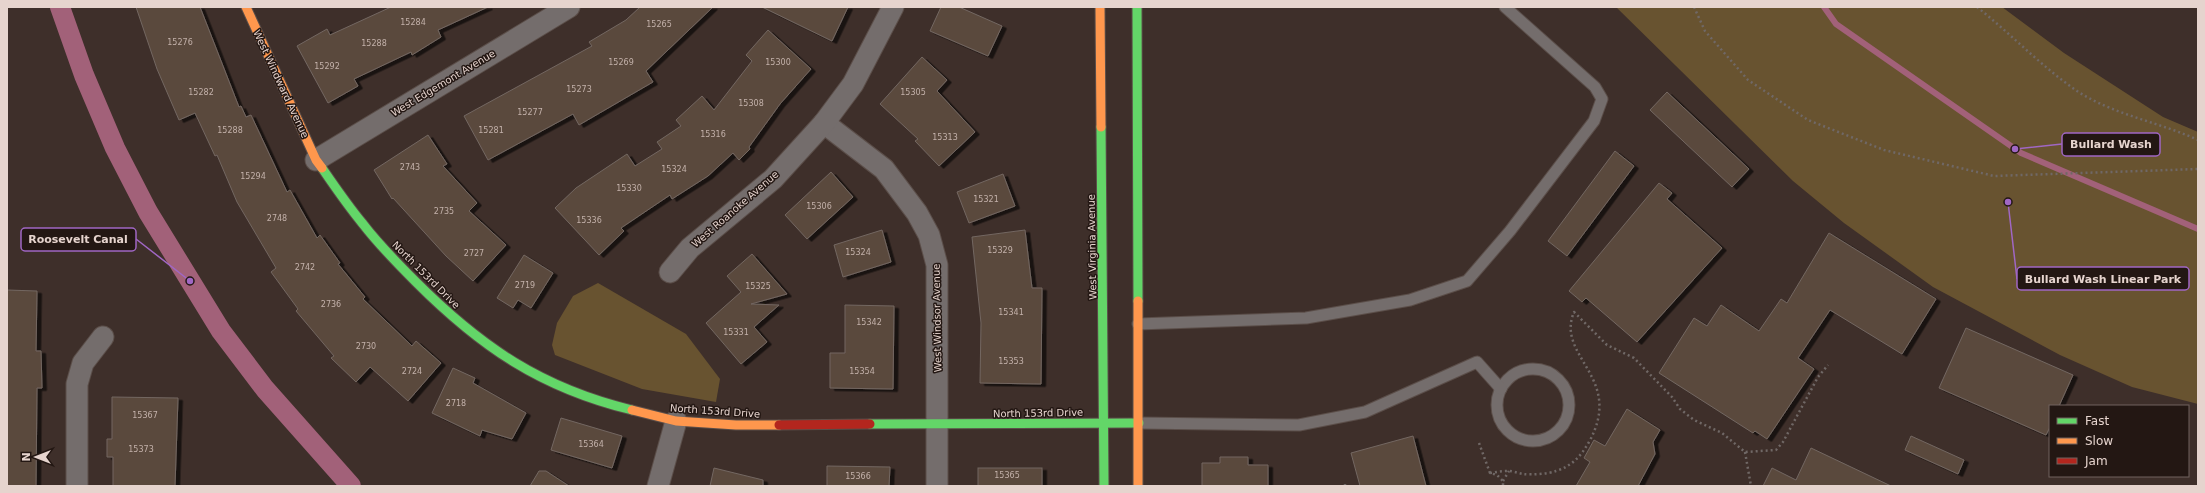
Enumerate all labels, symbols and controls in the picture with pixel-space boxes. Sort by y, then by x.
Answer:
house number: 15284 [400,18,426,27]
house number: 15265 [646,20,672,29]
street label: West Windward Avenue [251,28,311,140]
house number: 15276 [167,38,193,47]
house number: 15288 [361,39,387,48]
street label: West Edgemont Avenue [389,48,497,118]
house number: 15269 [608,58,634,67]
house number: 15300 [765,58,791,67]
house number: 15292 [314,62,340,71]
house number: 15273 [566,85,592,94]
house number: 15282 [188,88,214,97]
house number: 15305 [900,88,926,97]
house number: 15308 [738,99,764,108]
house number: 15277 [517,108,543,117]
house number: 15288 [217,126,243,135]
house number: 15281 [478,126,504,135]
house number: 15316 [700,130,726,139]
house number: 15313 [932,133,958,142]
callout: Bullard Wash [2062,133,2160,156]
text: Bullard Wash [2070,138,2152,151]
house number: 2743 [400,163,420,172]
house number: 15324 [661,165,687,174]
street label: West Roanoke Avenue [690,168,780,250]
house number: 15294 [240,172,266,181]
house number: 15330 [616,184,642,193]
street label: West Virginia Avenue [1086,194,1098,300]
house number: 15321 [973,195,999,204]
house number: 15306 [806,202,832,211]
house number: 2735 [434,207,454,216]
house number: 2748 [267,214,287,223]
house number: 15336 [576,216,602,225]
callout: Roosevelt Canal [21,228,136,251]
text: Roosevelt Canal [28,233,128,246]
street label: North 153rd Drive [390,239,462,311]
house number: 15329 [987,246,1013,255]
house number: 15324 [845,248,871,257]
house number: 2727 [464,249,484,258]
house number: 2742 [295,263,315,272]
street label: West Windsor Avenue [931,264,943,372]
callout: Bullard Wash Linear Park [2017,267,2189,290]
text: Bullard Wash Linear Park [2025,273,2182,286]
house number: 2719 [515,281,535,290]
house number: 15325 [745,282,771,291]
house number: 2736 [321,300,341,309]
house number: 15341 [998,308,1024,317]
house number: 15342 [856,318,882,327]
house number: 15331 [723,328,749,337]
house number: 2730 [356,342,376,351]
house number: 15353 [998,357,1024,366]
house number: 2724 [402,367,422,376]
house number: 15354 [849,367,875,376]
house number: 2718 [446,399,466,408]
street label: North 153rd Drive [670,402,760,420]
legend [2049,405,2189,477]
street label: North 153rd Drive [993,407,1083,419]
house number: 15367 [132,411,158,420]
text: Fast [2085,414,2109,428]
text: Slow [2085,434,2113,448]
north arrow [16,437,56,477]
house number: 15364 [578,440,604,449]
house number: 15373 [128,445,154,454]
text: N [20,452,33,462]
text: Jam [2084,454,2108,468]
house number: 15365 [994,471,1020,480]
house number: 15366 [845,472,871,481]

